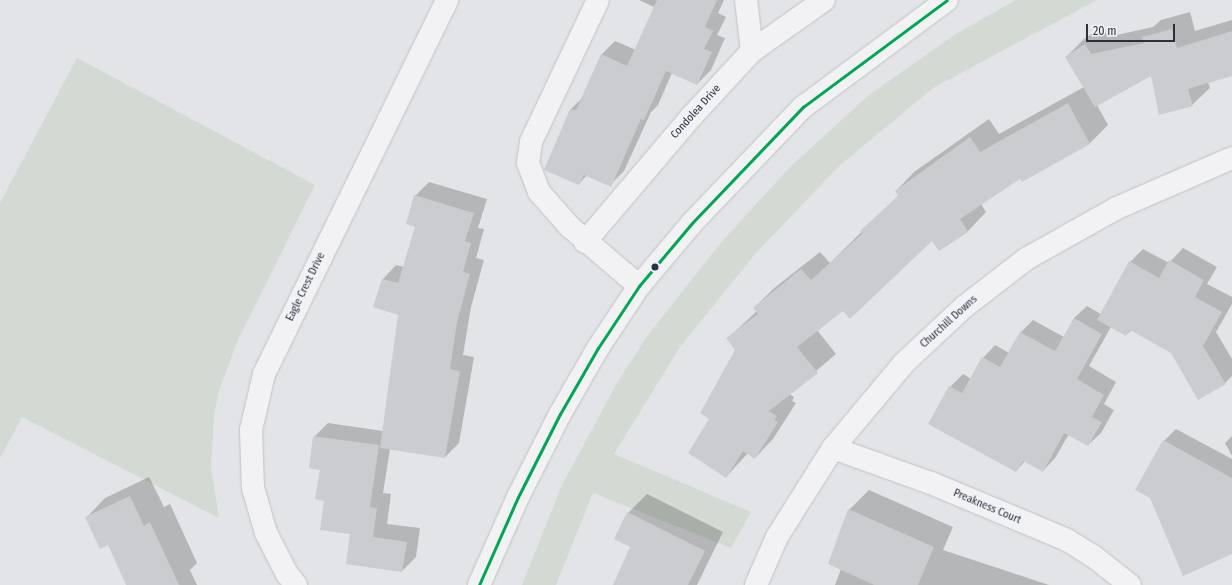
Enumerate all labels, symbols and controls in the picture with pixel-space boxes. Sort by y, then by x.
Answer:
scale bar [1088,16,1177,42]
text: 20 m [1093,24,1117,38]
street label: Condolea Drive [668,82,724,142]
street label: Eagle Crest Drive [284,250,328,324]
unlabelled marker [650,262,660,272]
street label: Churchill Downs [918,293,980,351]
street label: Preakness Court [951,487,1023,527]

